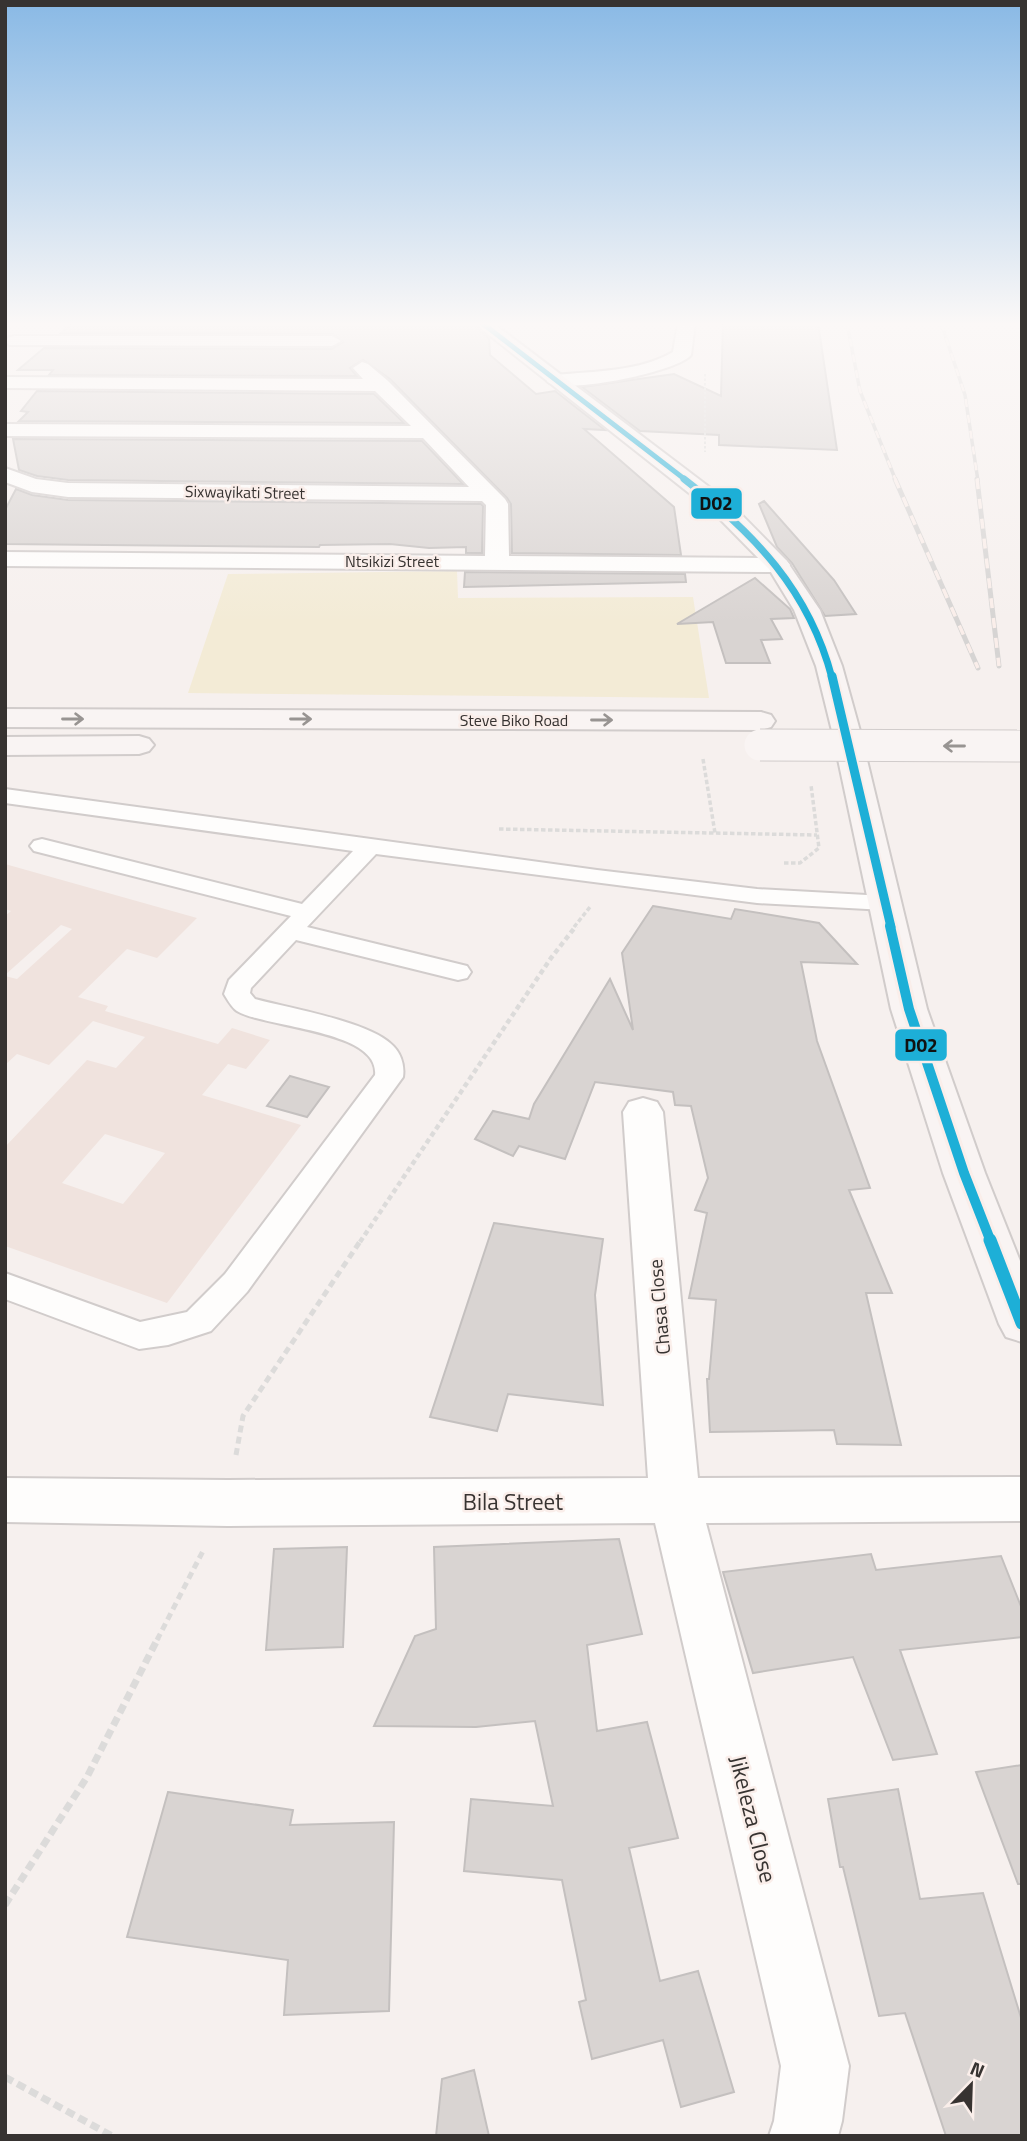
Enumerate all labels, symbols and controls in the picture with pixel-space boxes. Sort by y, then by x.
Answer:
street label: Sixwayikati Street [185,479,306,505]
line badge: D02 [690,487,743,520]
text: D02 [699,488,733,517]
street label: Ntsikizi Street [345,549,439,573]
street label: Steve Biko Road [460,708,568,732]
one-way arrow [62,712,85,725]
one-way arrow [289,712,312,726]
one-way arrow [590,713,613,727]
one-way arrow [942,739,965,753]
line badge: D02 [894,1028,948,1062]
text: D02 [904,1030,938,1059]
street label: Chasa Close [640,1258,677,1356]
street label: Bila Street [463,1484,563,1519]
street label: Jikeleza Close [721,1751,786,1886]
north arrow [936,2050,1006,2120]
text: N [966,2053,990,2085]

